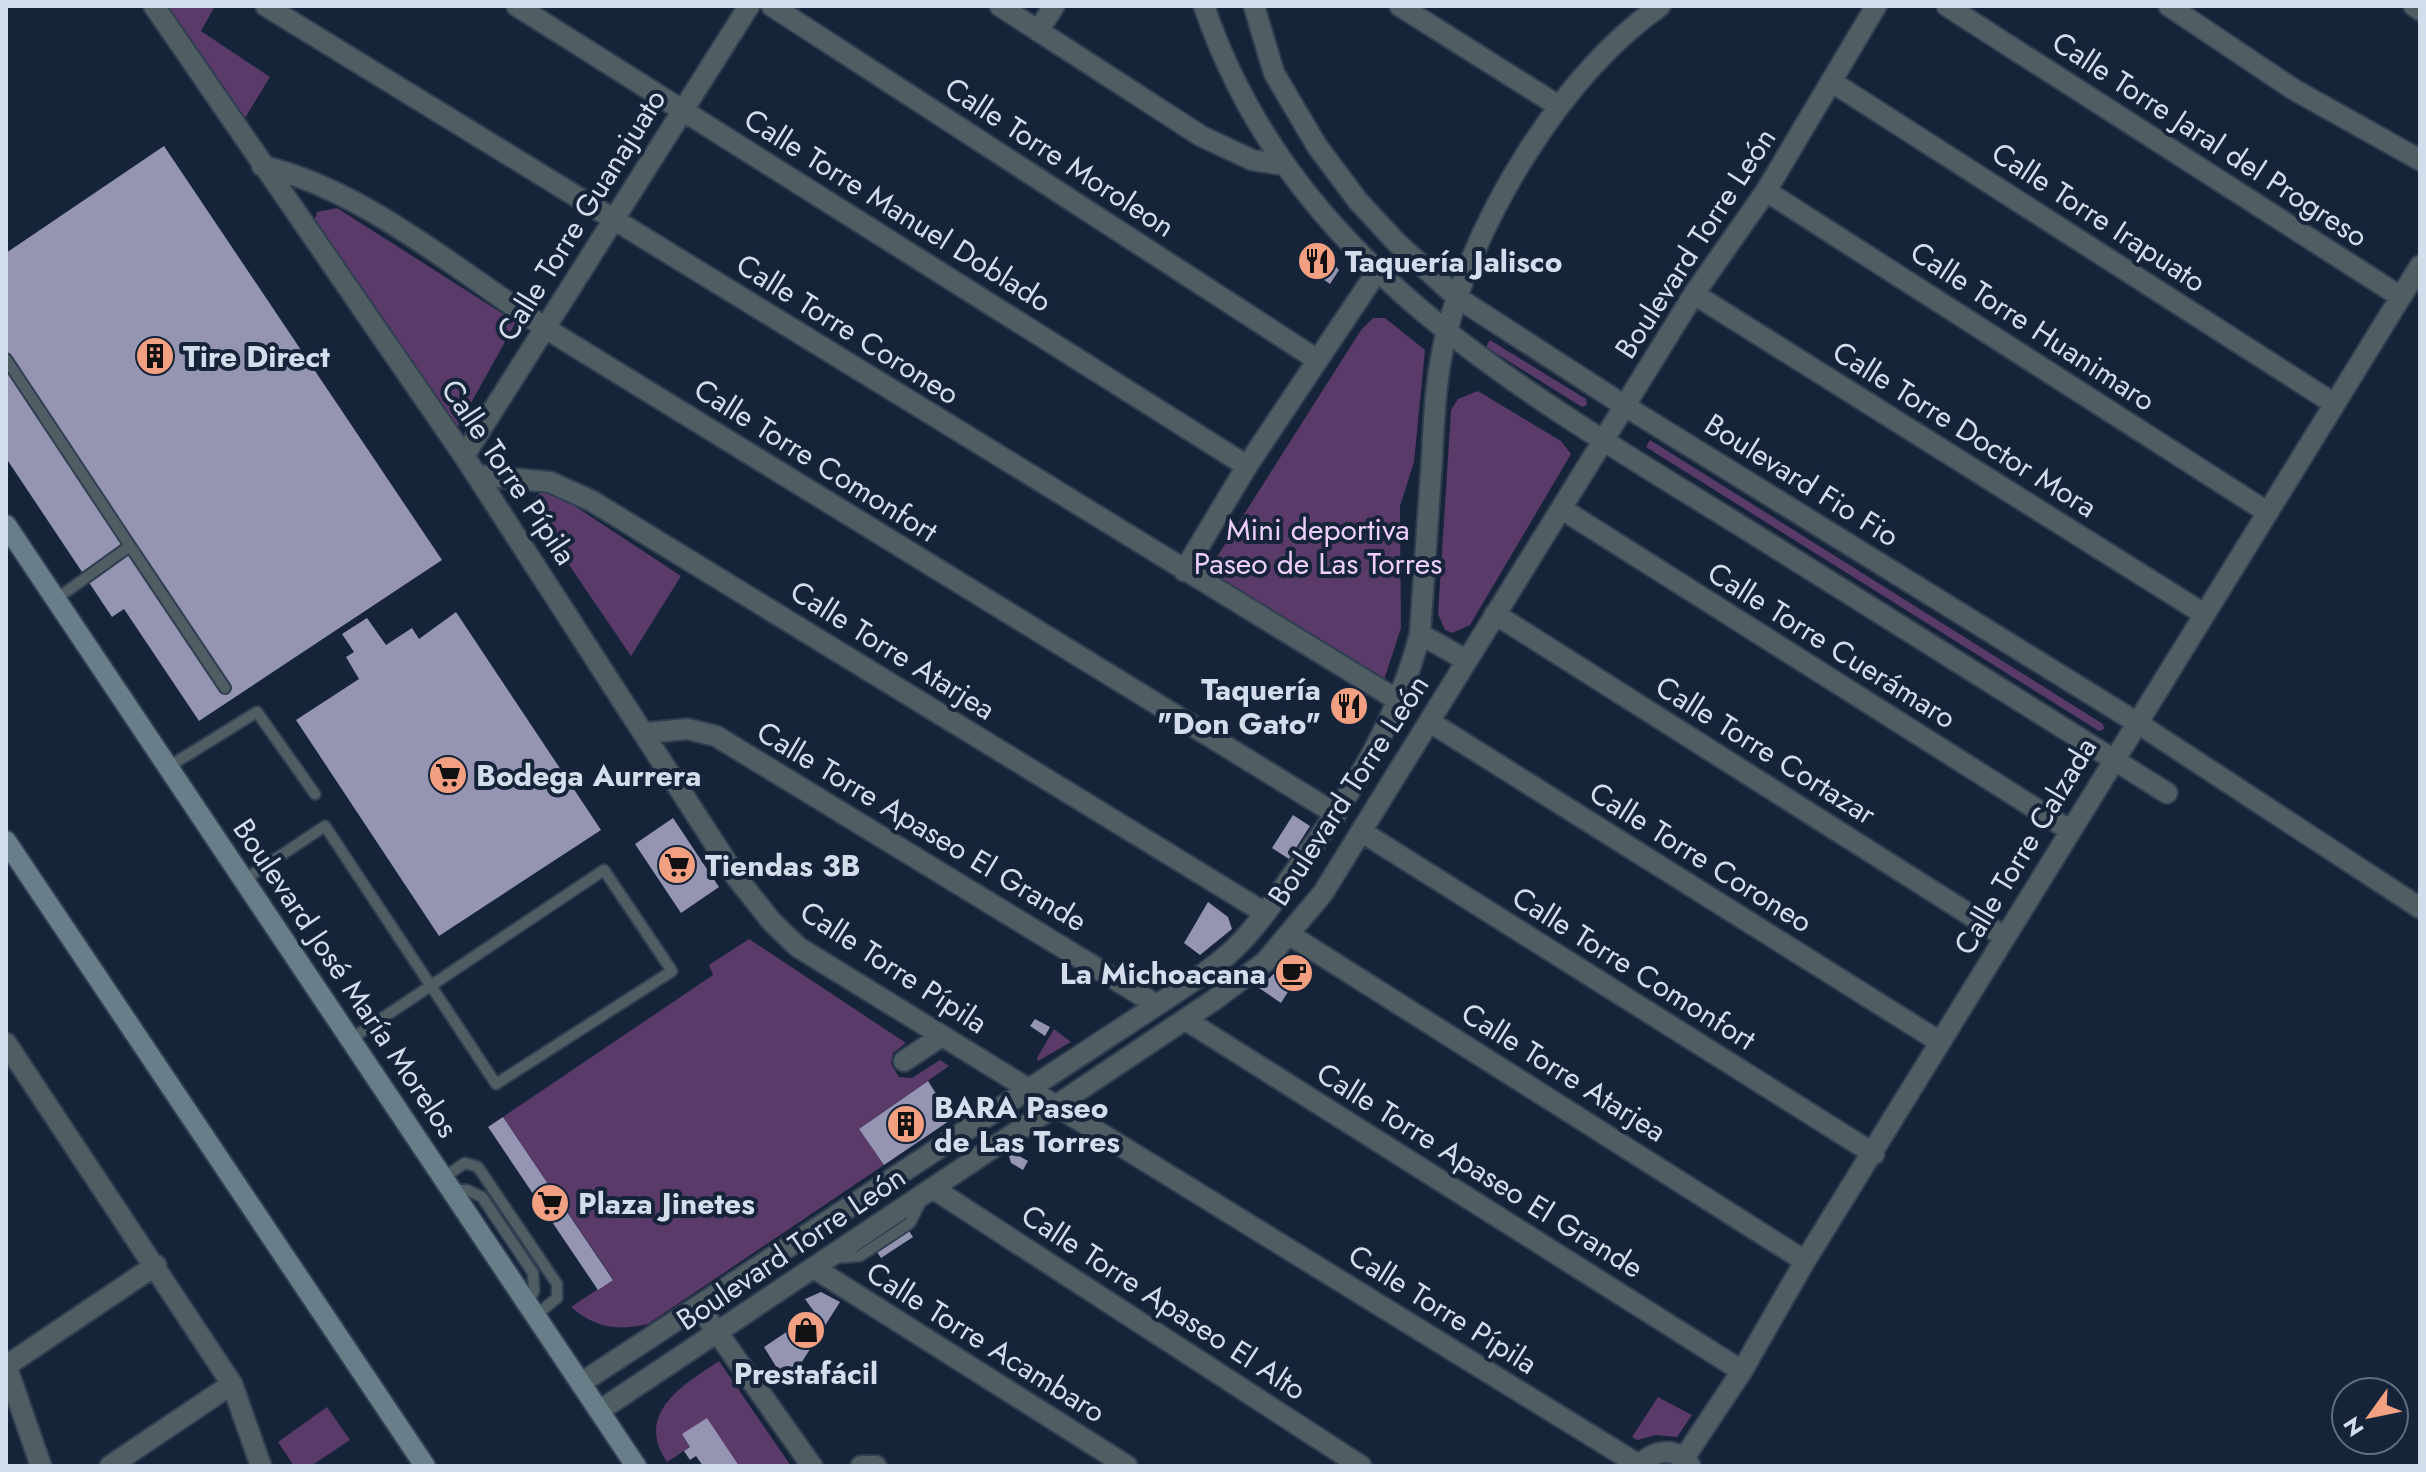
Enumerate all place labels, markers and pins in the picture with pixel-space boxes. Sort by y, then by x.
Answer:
restaurant icon: Taquería Jalisco [1296,240,1338,282]
place label: Taquería Jalisco [1345,240,1562,283]
building icon: Tire Direct [134,335,176,377]
place label: Tire Direct [183,335,330,378]
place label: Taquería "Don Gato" [1157,668,1321,745]
restaurant icon: Taquería "Don Gato" [1328,685,1370,727]
supermarket icon: Bodega Aurrera [427,754,469,796]
place label: Bodega Aurrera [476,754,701,797]
supermarket icon: Tiendas 3B [656,844,698,886]
place label: Tiendas 3B [705,844,860,887]
place label: La Michoacana [1060,952,1266,995]
cafe icon: La Michoacana [1273,952,1315,994]
place label: BARA Paseo de Las Torres [934,1086,1120,1163]
building icon: BARA Paseo de Las Torres [885,1103,927,1145]
supermarket icon: Plaza Jinetes [529,1182,571,1224]
place label: Plaza Jinetes [578,1182,755,1225]
shop icon: Prestafácil [785,1309,827,1351]
place label: Prestafácil [734,1352,878,1395]

